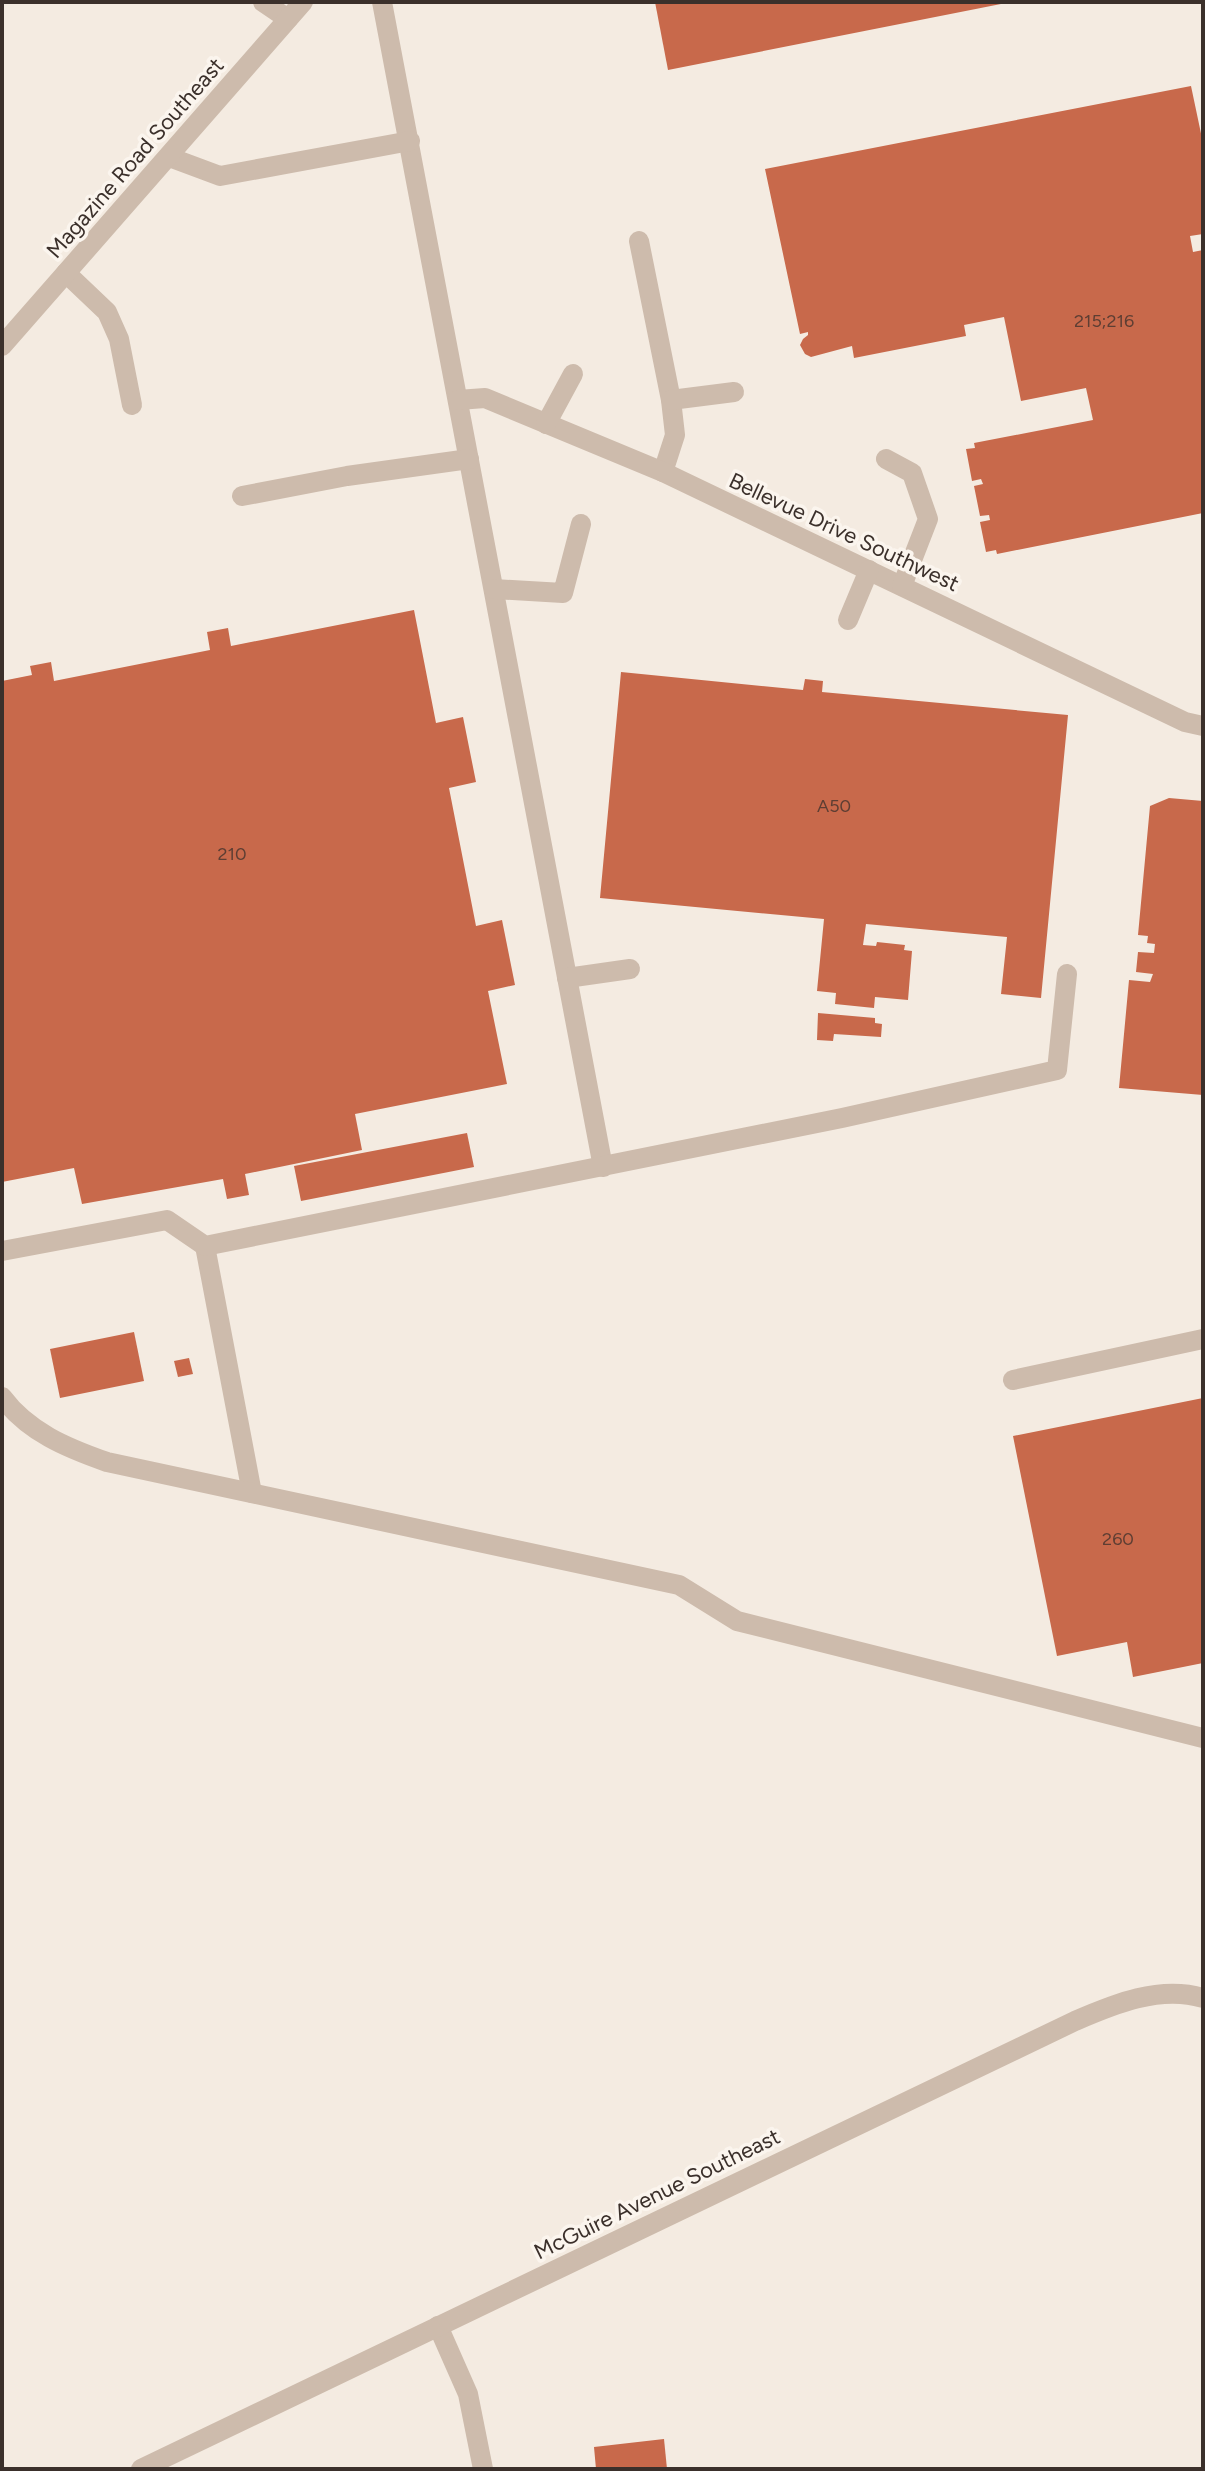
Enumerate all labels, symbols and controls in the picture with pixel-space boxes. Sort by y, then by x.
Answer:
street label: Magazine Road Southeast [41,52,229,264]
house number: 215;216 [1074,310,1134,332]
street label: Bellevue Drive Southwest [725,467,963,597]
house number: A50 [817,795,851,817]
house number: 210 [217,843,247,865]
house number: 260 [1102,1528,1134,1550]
street label: McGuire Avenue Southeast [530,2123,784,2265]

